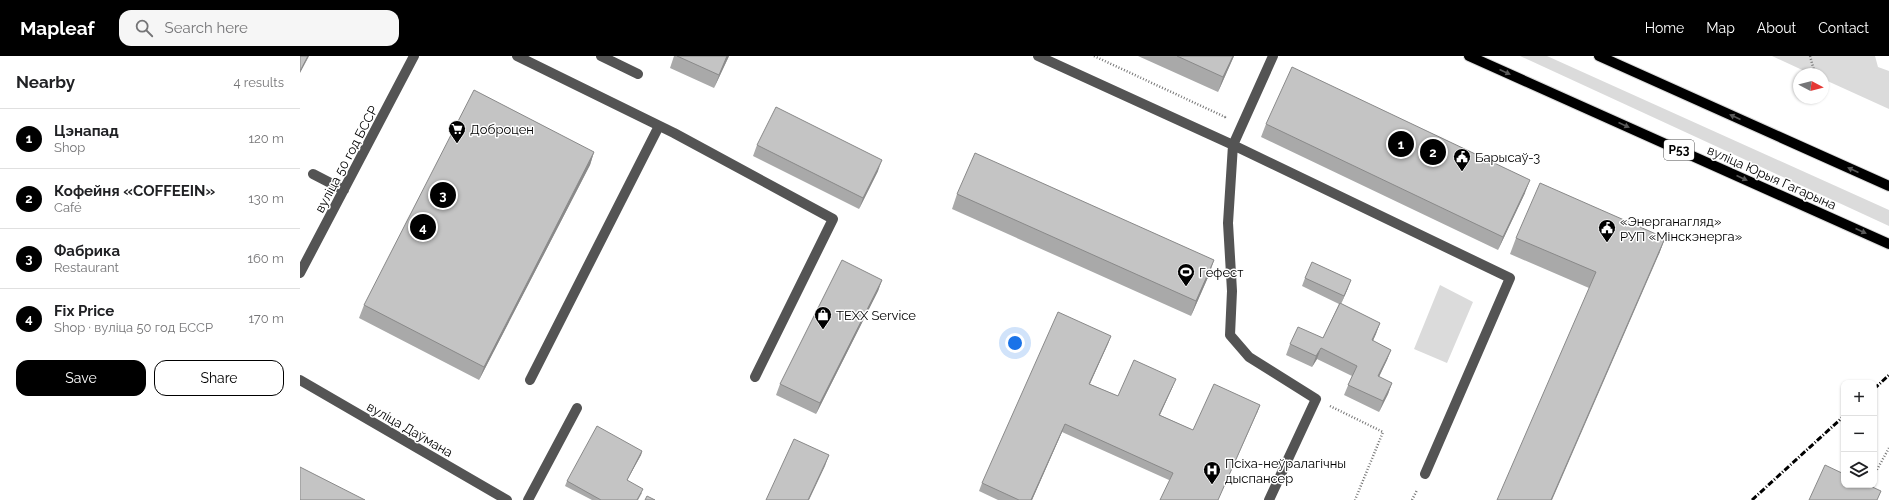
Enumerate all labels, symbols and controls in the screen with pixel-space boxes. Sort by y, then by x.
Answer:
search box [119,10,399,46]
text: Mapleaf [20,17,95,39]
icon: search [133,17,155,39]
text: Search here [165,19,248,37]
text: Home [1645,20,1684,36]
text: Map [1706,20,1735,36]
text: About [1757,20,1796,36]
text: Contact [1818,20,1869,36]
north arrow [1793,68,1829,104]
one-way arrow [1499,69,1511,75]
text: Nearby [16,72,75,92]
text: 4 results [233,75,284,90]
street label: вуліца 50 год БССР [312,103,381,215]
one-way arrow [1729,114,1740,120]
supermarket icon: Доброцен [447,119,467,144]
text: Цэнапад [54,122,119,140]
place label: Доброцен [470,122,534,137]
one-way arrow [1618,122,1629,128]
pin: 1 [1388,129,1414,159]
text: 1 [26,131,32,146]
text: 120 m [248,131,284,146]
pin: 2 [1420,137,1446,167]
text: Shop [54,140,85,155]
road number: Р53 [1664,140,1694,160]
street label: вуліца Юрыя Гагарына [1705,142,1839,213]
public building icon: Барысаў-3 [1452,147,1472,172]
place label: Барысаў-3 [1475,150,1540,165]
one-way arrow [1847,167,1859,173]
one-way arrow [1737,175,1748,181]
pin: 3 [430,180,456,210]
text: Кофейня «COFFEEIN» [54,182,215,200]
text: 2 [25,191,33,206]
text: 130 m [248,191,284,206]
text: Café [54,200,82,215]
pin: 4 [410,212,436,242]
place label: «Энерганагляд» РУП «Мінскэнерга» [1620,214,1742,244]
public building icon: «Энерганагляд» РУП «Мінскэнерга» [1597,218,1617,243]
one-way arrow [1855,228,1867,234]
text: Фабрика [54,242,120,260]
text: 3 [25,251,33,266]
text: 160 m [247,251,284,266]
text: Restaurant [54,260,119,275]
sports icon: Гефест [1176,262,1196,287]
place label: Гефест [1199,265,1243,280]
text: Fix Price [54,302,114,320]
shop icon: TEXX Service [813,305,833,330]
place label: TEXX Service [836,308,916,323]
text: 4 [25,311,33,326]
text: 170 m [248,311,284,326]
text: Shop · вуліца 50 год БССР [54,320,213,335]
your location [1005,333,1025,353]
button: Save [16,360,146,396]
button: Share [154,360,284,396]
map controls [1841,380,1877,488]
button: + [1841,380,1877,416]
street label: вуліца Даўмана [364,399,455,460]
button: − [1841,416,1877,452]
button: layers [1841,452,1877,488]
place label: Псіха-неўралагічны дыспансер [1225,456,1346,486]
hospital icon: Псіха-неўралагічны дыспансер [1202,460,1222,485]

